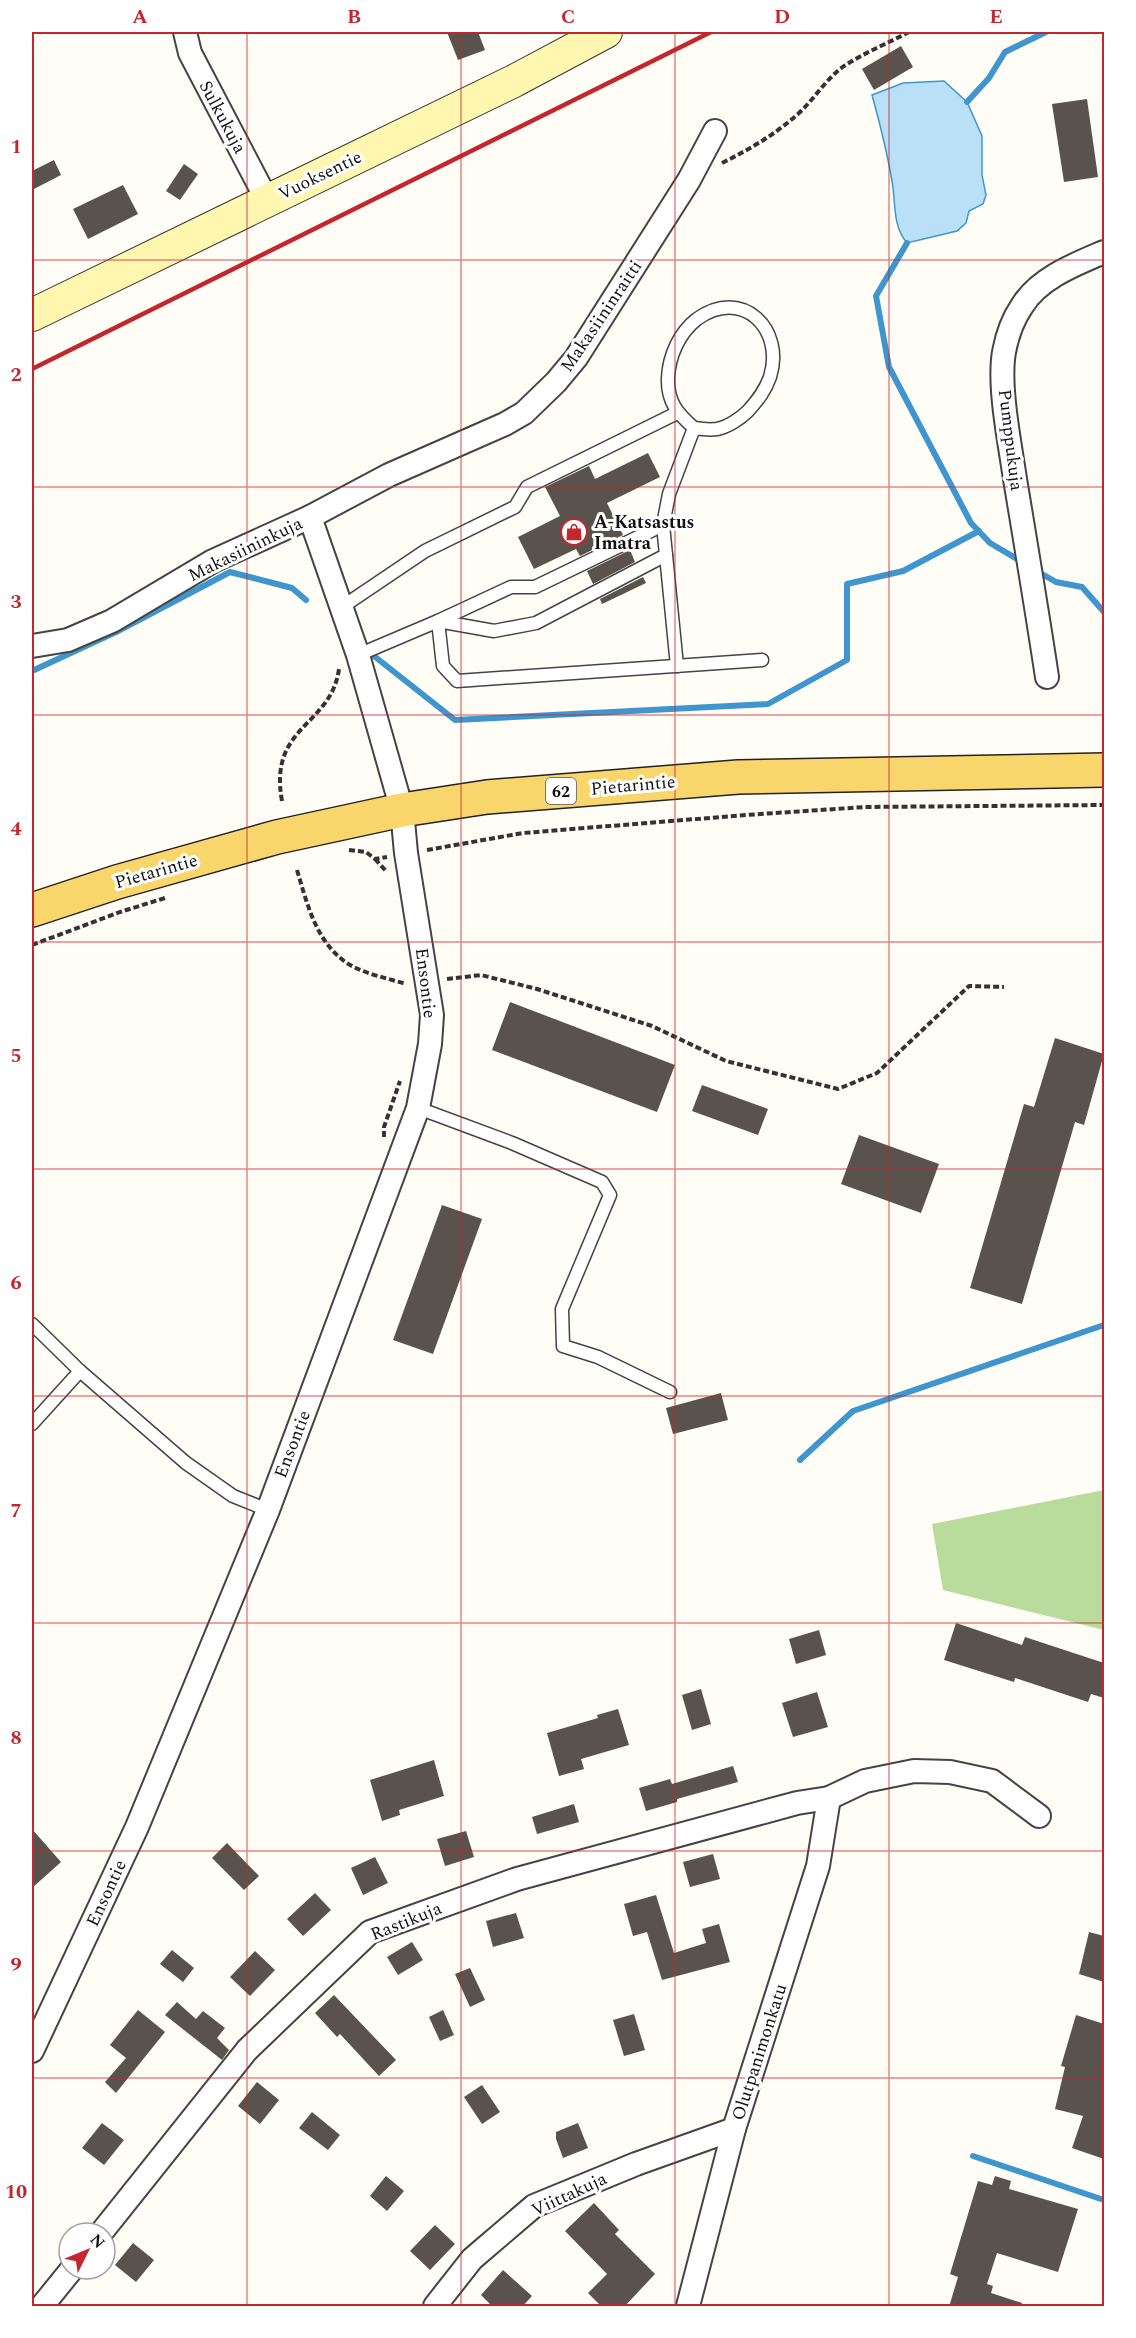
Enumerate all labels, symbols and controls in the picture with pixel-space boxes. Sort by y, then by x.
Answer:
text: A [132,2,148,32]
text: B [347,2,361,32]
text: C [561,2,575,32]
text: D [774,2,790,32]
text: E [989,2,1003,32]
street label: Sulkukuja [192,76,253,159]
text: 1 [10,132,22,162]
street label: Vuoksentie [274,144,367,207]
street label: Makasiininraitti [554,255,649,378]
text: 2 [10,360,22,390]
street label: Pumppukuja [991,388,1030,493]
place label: A-Katsastus Imatra [594,509,694,557]
street label: Makasiininkuja [183,510,307,589]
shop icon: A-Katsastus Imatra [559,517,589,547]
text: 3 [10,587,22,617]
street label: Pietarintie [590,768,677,803]
road number: 62 [546,778,576,804]
text: 4 [10,814,22,844]
street label: Pietarintie [112,847,201,896]
street label: Ensontie [408,946,443,1020]
text: 5 [10,1041,22,1071]
text: 6 [10,1268,22,1298]
street label: Ensontie [267,1406,318,1482]
text: 7 [10,1496,22,1526]
text: 8 [10,1723,22,1753]
street label: Ensontie [79,1855,134,1931]
street label: Rastikuja [366,1895,446,1948]
text: 9 [10,1950,22,1980]
street label: Olutpanimonkatu [725,1980,794,2124]
street label: Viittakuja [527,2165,612,2224]
text: 10 [5,2177,27,2207]
north arrow [57,2221,117,2281]
text: N [84,2228,110,2254]

